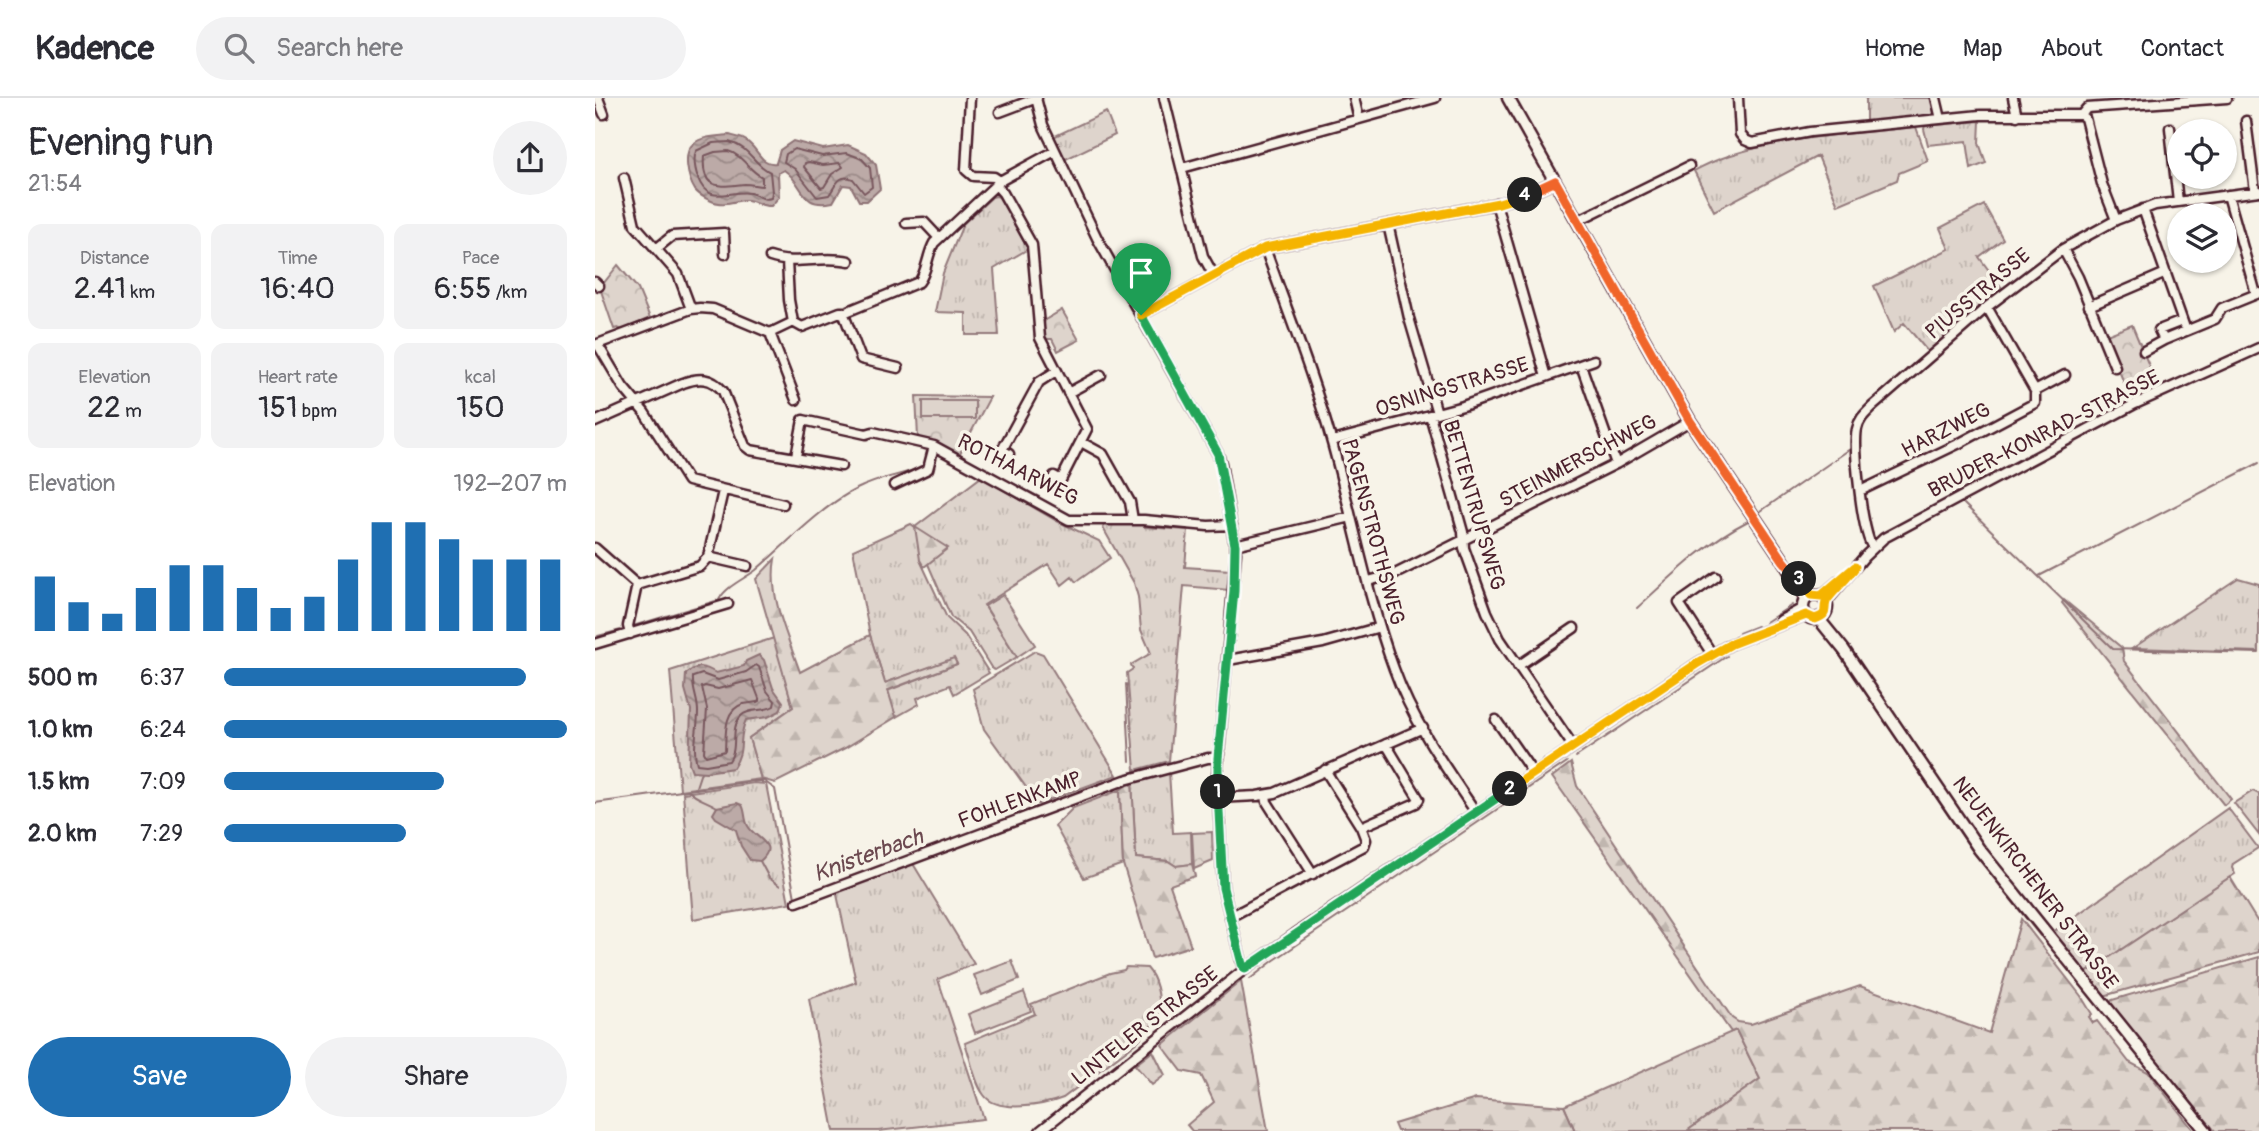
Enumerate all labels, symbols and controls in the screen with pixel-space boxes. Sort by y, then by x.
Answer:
search box [196,17,686,80]
text: Kadence [35,28,154,69]
icon: search [220,29,258,67]
text: Search here [276,32,403,64]
text: Home [1864,34,1925,63]
text: Map [1963,34,2003,63]
text: About [2041,34,2103,63]
text: Contact [2141,34,2224,63]
text: Evening run [28,119,214,167]
map controls [2167,119,2237,273]
button: locate [2167,119,2237,189]
button: share [493,121,567,195]
text: 21:54 [28,169,82,198]
pin: 4 [1507,178,1543,212]
text: 4 [1519,182,1530,206]
button: layers [2167,203,2237,273]
street label: PIUSSTRASSE [1920,242,2036,346]
pin [1111,243,1171,315]
text: Distance [80,246,149,270]
text: Time [278,246,317,270]
text: Pace [462,246,499,270]
icon: arrive [1122,254,1160,292]
text: 2.41 [74,270,126,307]
text: 16:40 [260,270,335,307]
text: 6:55 [434,270,492,307]
text: km [126,280,155,304]
text: /km [492,280,527,304]
street label: OSNINGSTRASSE [1372,351,1532,423]
street label: BRUDER-KONRAD-STRASSE [1924,364,2164,504]
text: Elevation [78,365,151,389]
text: Heart rate [257,365,338,389]
text: kcal [465,365,496,389]
text: 22 [87,389,121,426]
text: 151 [258,389,298,426]
text: 150 [456,389,505,426]
street label: HARZWEG [1897,396,1995,464]
text: m [121,399,142,423]
text: bpm [298,399,337,423]
street label: STEINMERSCHWEG [1495,408,1661,514]
street label: BETTENTRUPSWEG [1437,417,1511,593]
street label: ROTHAARWEG [953,428,1083,512]
street label: PAGENSTROTHSWEG [1335,436,1411,628]
text: Elevation [28,469,116,498]
text: 192–207 m [454,469,567,498]
pin: 3 [1781,561,1817,596]
text: 3 [1793,566,1804,590]
text: 500 m [28,663,97,692]
text: 6:37 [140,663,185,692]
text: 1.0 km [28,715,93,744]
text: 6:24 [140,715,186,744]
street label: FOHLENKAMP [954,765,1086,835]
text: 1.5 km [28,767,90,796]
text: 7:09 [140,767,186,796]
street label: NEUENKIRCHENER STRASSE [1946,771,2124,995]
pin: 2 [1493,772,1527,806]
pin: 1 [1201,774,1235,810]
text: 2 [1504,776,1515,800]
text: 1 [1214,779,1221,803]
text: 2.0 km [28,819,97,848]
text: 7:29 [140,819,183,848]
water label: Knisterbach [809,821,928,888]
street label: LINTELER STRASSE [1066,960,1224,1092]
button: Save [28,1037,291,1117]
button: Share [305,1037,567,1117]

